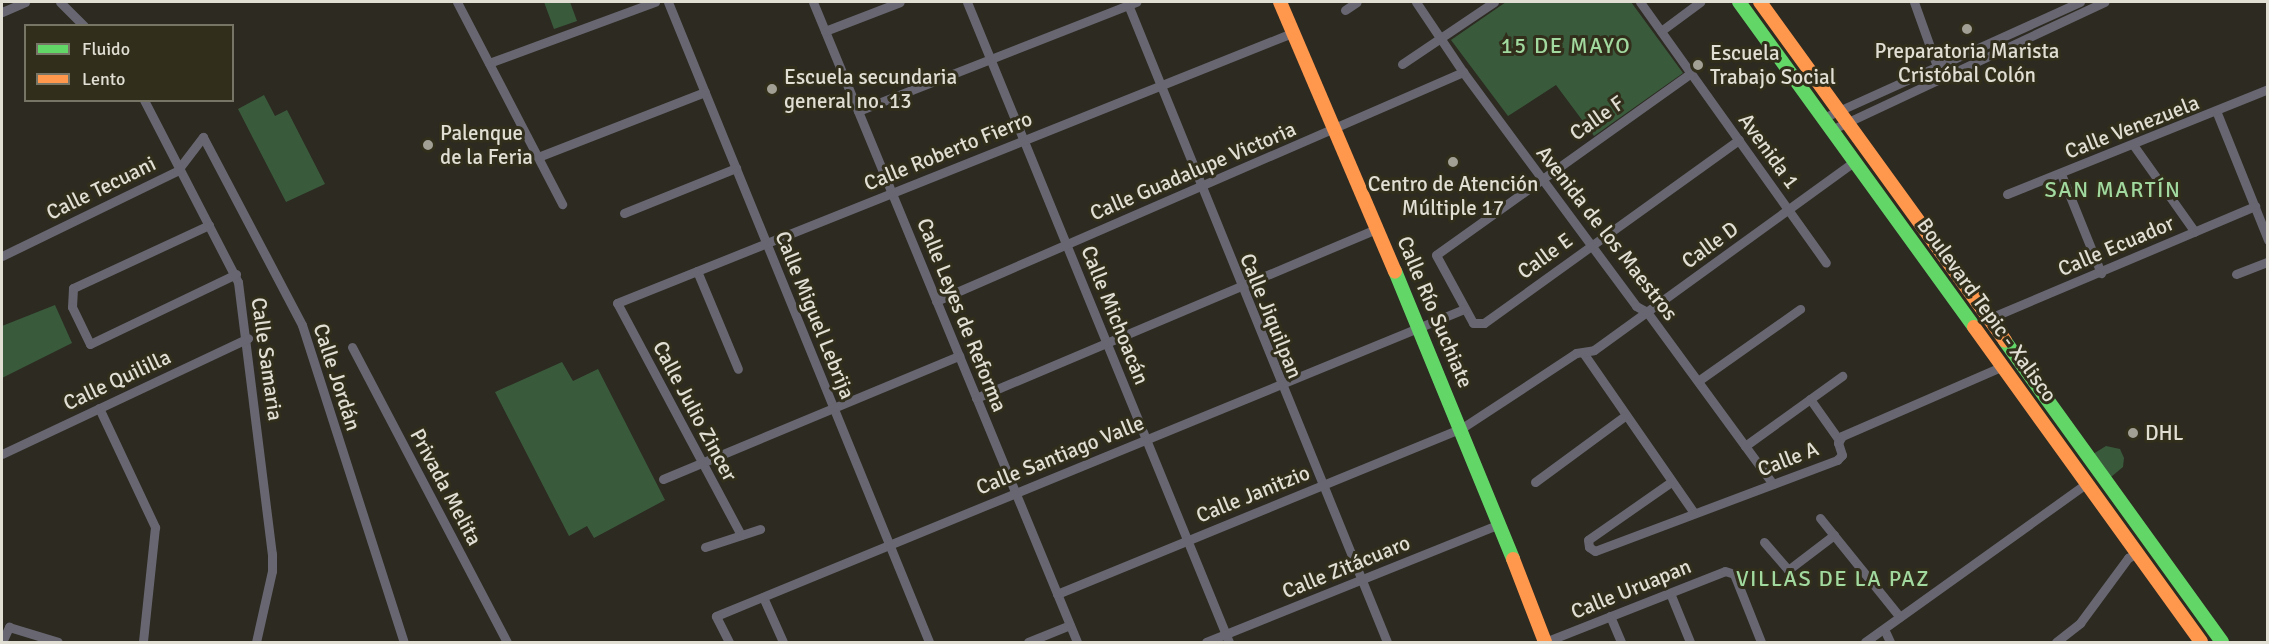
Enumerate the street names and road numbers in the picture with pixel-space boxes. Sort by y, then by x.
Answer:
street label: Calle F [1565,90,1629,146]
street label: Calle Venezuela [2061,90,2203,164]
street label: Calle Roberto Fierro [860,106,1036,196]
street label: Avenida 1 [1733,108,1805,194]
street label: Calle Guadalupe Victoria [1086,116,1300,226]
street label: Avenida de los Maestros [1531,141,1683,325]
street label: Calle Tecuani [42,151,160,225]
street label: Calle Ecuador [2054,210,2178,282]
street label: Boulevard Tepic - Xalisco [1912,213,2062,407]
street label: Calle Leyes de Reforma [912,214,1012,416]
street label: Calle D [1677,216,1743,274]
street label: Calle Miguel Lebrija [770,227,860,403]
street label: Calle E [1512,228,1578,284]
street label: Calle Río Suchiate [1392,232,1478,392]
street label: Calle Michoacán [1076,242,1154,388]
street label: Calle Jiquilpan [1234,250,1308,382]
street label: Calle Samaria [246,296,288,422]
street label: Calle Jordán [308,320,366,434]
street label: Calle Julio Zincer [647,336,743,486]
street label: Calle Quililla [59,344,175,416]
street label: Calle Santiago Valle [972,410,1148,500]
street label: Privada Melita [405,424,487,550]
street label: Calle A [1754,436,1822,482]
street label: Calle Janitzio [1192,460,1314,528]
street label: Calle Zitácuaro [1278,530,1414,604]
street label: Calle Uruapan [1567,553,1695,625]

